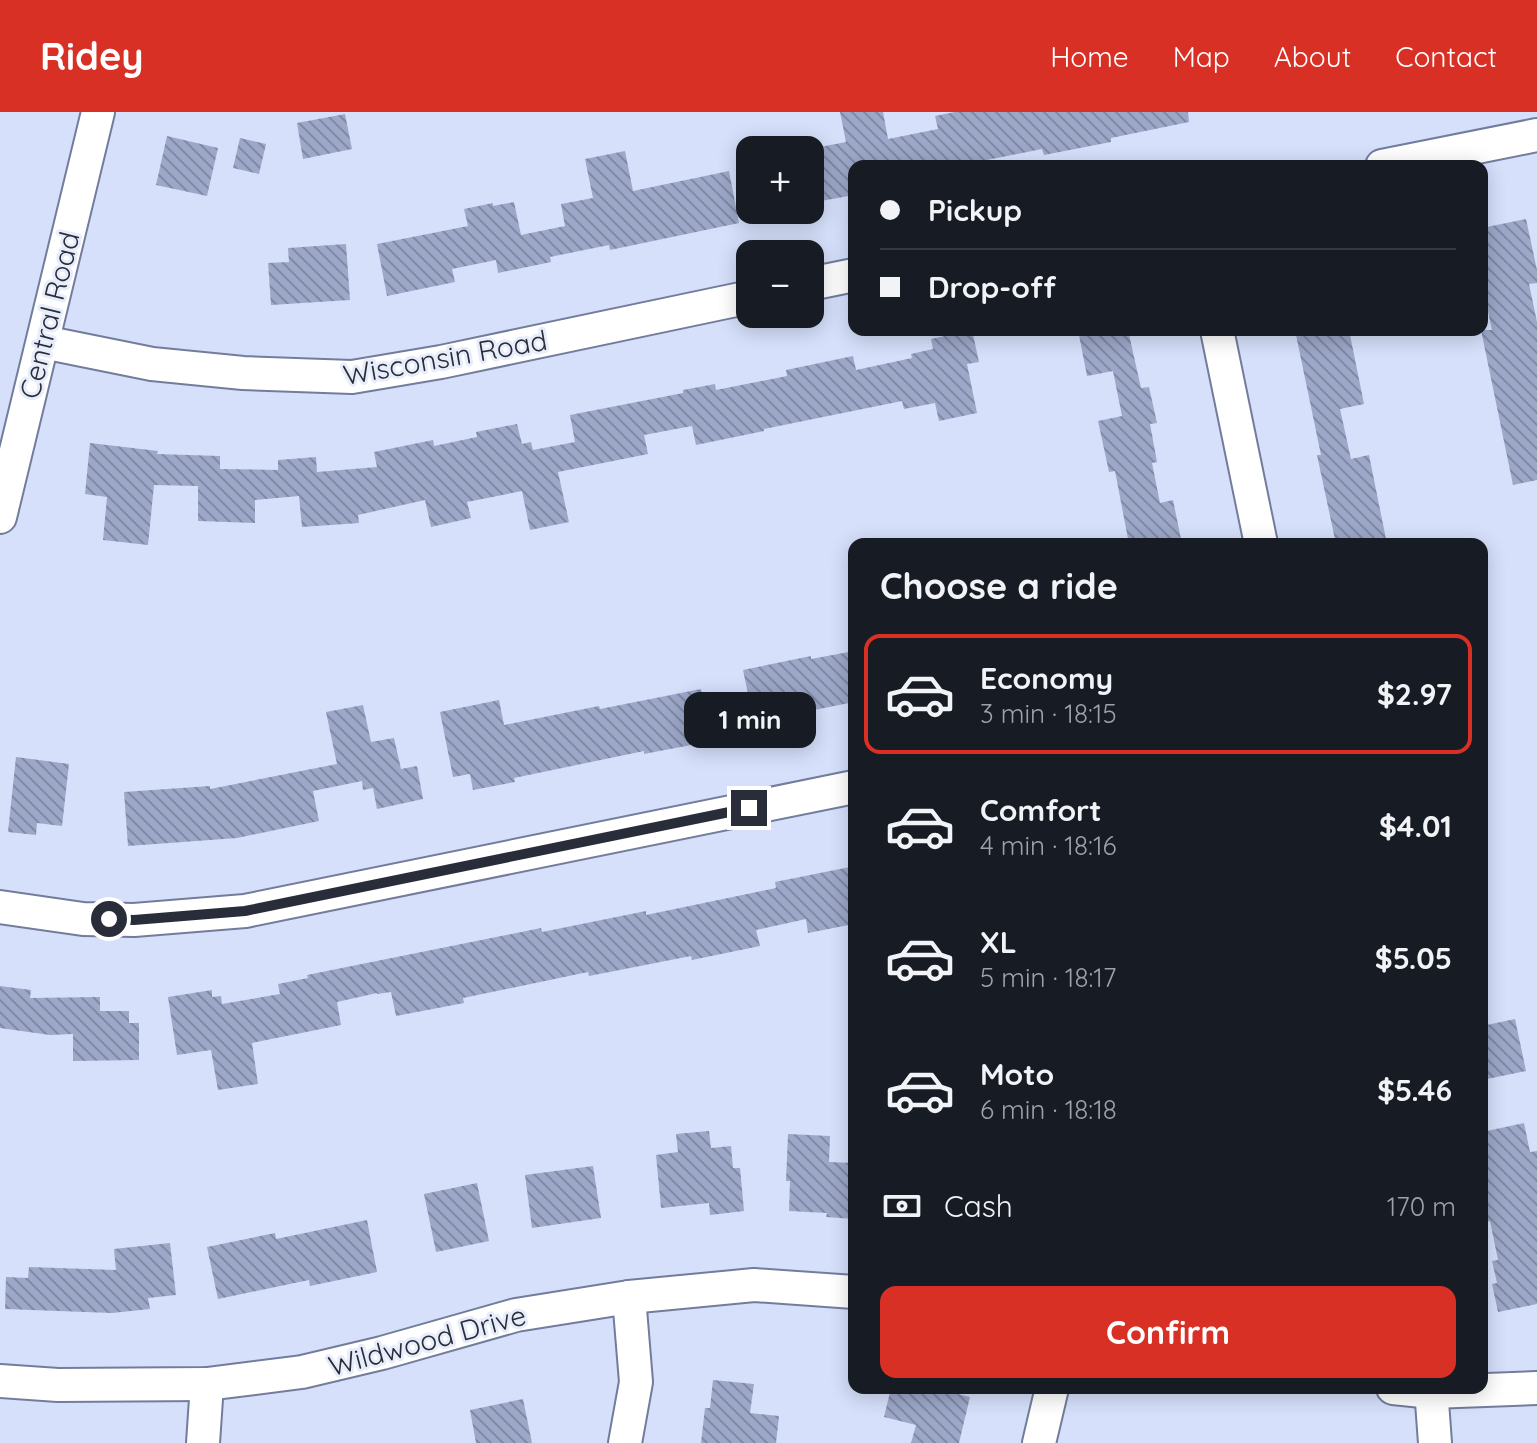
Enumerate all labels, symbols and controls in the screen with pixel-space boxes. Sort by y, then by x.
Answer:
text: Ridey [40,32,143,80]
text: Home [1050,39,1129,74]
text: Map [1173,39,1230,74]
text: About [1274,39,1351,74]
text: Contact [1395,39,1497,74]
map controls [736,136,824,328]
button: + [736,136,824,224]
text: Pickup [928,191,1022,229]
street label: Central Road [11,228,87,402]
button: − [736,240,824,328]
text: Drop-off [928,268,1056,306]
street label: Wisconsin Road [340,322,550,392]
text: Choose a ride [880,563,1118,608]
icon: car [884,658,956,730]
text: Economy [980,659,1113,697]
text: $2.97 [1377,675,1452,713]
callout: 1 min [683,692,815,748]
text: 3 min · 18:15 [980,697,1117,730]
text: 1 min [719,703,782,736]
route end [731,790,767,826]
icon: car [884,790,956,862]
text: Comfort [980,791,1101,829]
text: $4.01 [1379,807,1452,845]
text: 4 min · 18:16 [980,829,1117,862]
route start [91,901,127,937]
icon: car [884,922,956,994]
text: XL [980,923,1017,961]
text: $5.05 [1375,939,1452,977]
text: 5 min · 18:17 [980,961,1116,994]
icon: car [884,1054,956,1126]
text: Moto [980,1055,1054,1093]
text: $5.46 [1377,1071,1452,1109]
text: 6 min · 18:18 [980,1093,1117,1126]
icon: cash [880,1184,924,1228]
text: Cash [944,1187,1013,1225]
text: 170 m [1387,1190,1456,1223]
button: Confirm [880,1286,1456,1378]
street label: Wildwood Drive [324,1297,530,1383]

